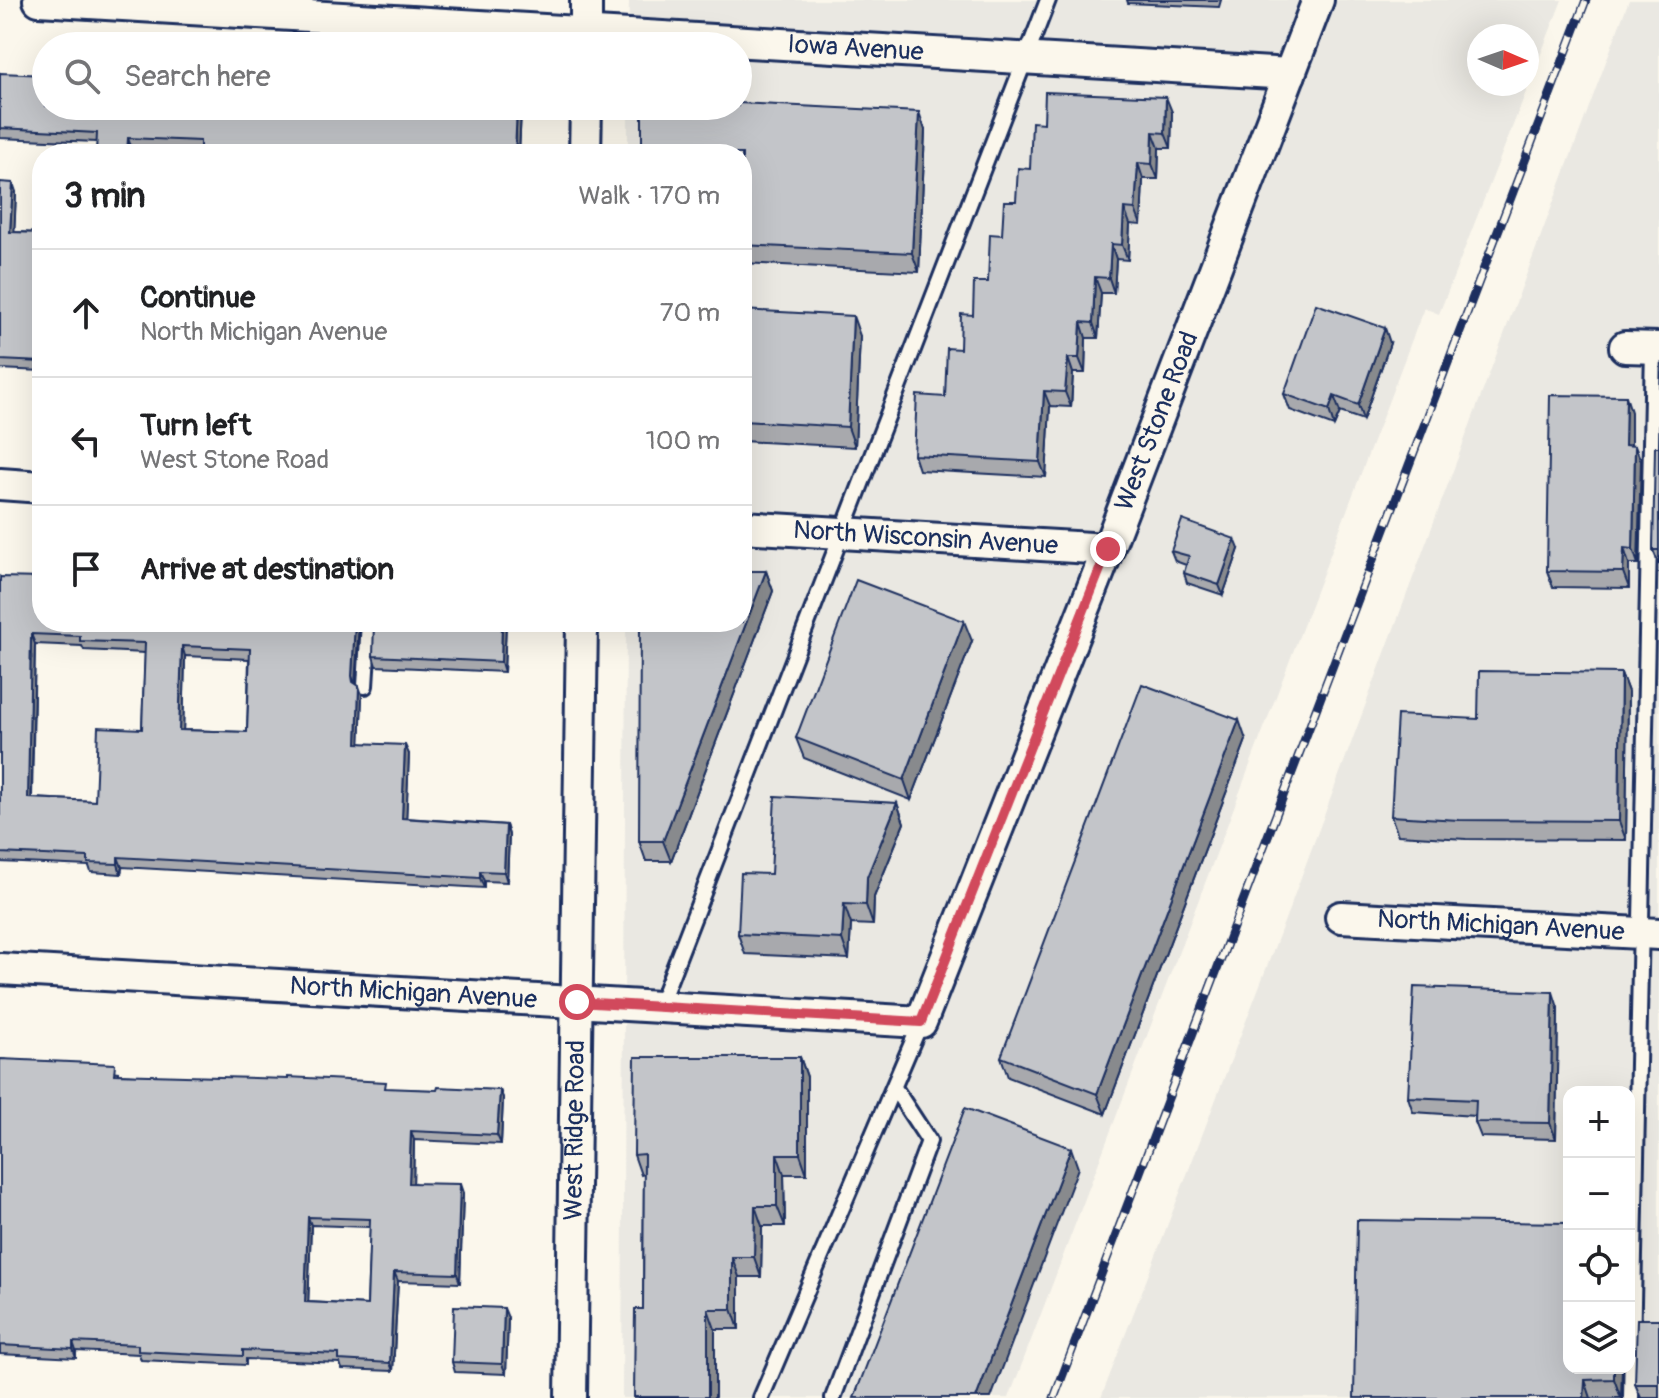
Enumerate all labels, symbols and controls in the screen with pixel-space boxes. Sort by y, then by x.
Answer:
north arrow [1467,24,1539,96]
street label: Iowa Avenue [787,28,925,68]
search box [32,32,752,120]
icon: search [60,54,104,98]
text: Search here [124,58,271,95]
text: 3 min [64,175,146,218]
text: Walk · 170 m [579,180,720,212]
text: Continue [140,279,255,316]
icon: ahead [64,291,108,335]
text: 70 m [660,297,720,329]
text: North Michigan Avenue [140,316,387,348]
street label: West Stone Road [1108,327,1206,515]
text: Turn left [140,407,251,444]
icon: left [64,419,108,463]
text: 100 m [646,425,720,457]
text: West Stone Road [140,444,329,476]
street label: North Wisconsin Avenue [792,514,1059,562]
route end [1090,531,1126,567]
icon: arrive [64,547,108,591]
text: Arrive at destination [140,551,394,588]
street label: North Michigan Avenue [1376,903,1625,948]
street label: North Michigan Avenue [289,970,538,1016]
route start [559,984,595,1020]
street label: West Ridge Road [558,1040,592,1221]
map controls [1563,1086,1635,1374]
button: + [1563,1086,1635,1158]
button: − [1563,1158,1635,1230]
button: locate [1563,1230,1635,1302]
button: layers [1563,1302,1635,1374]

